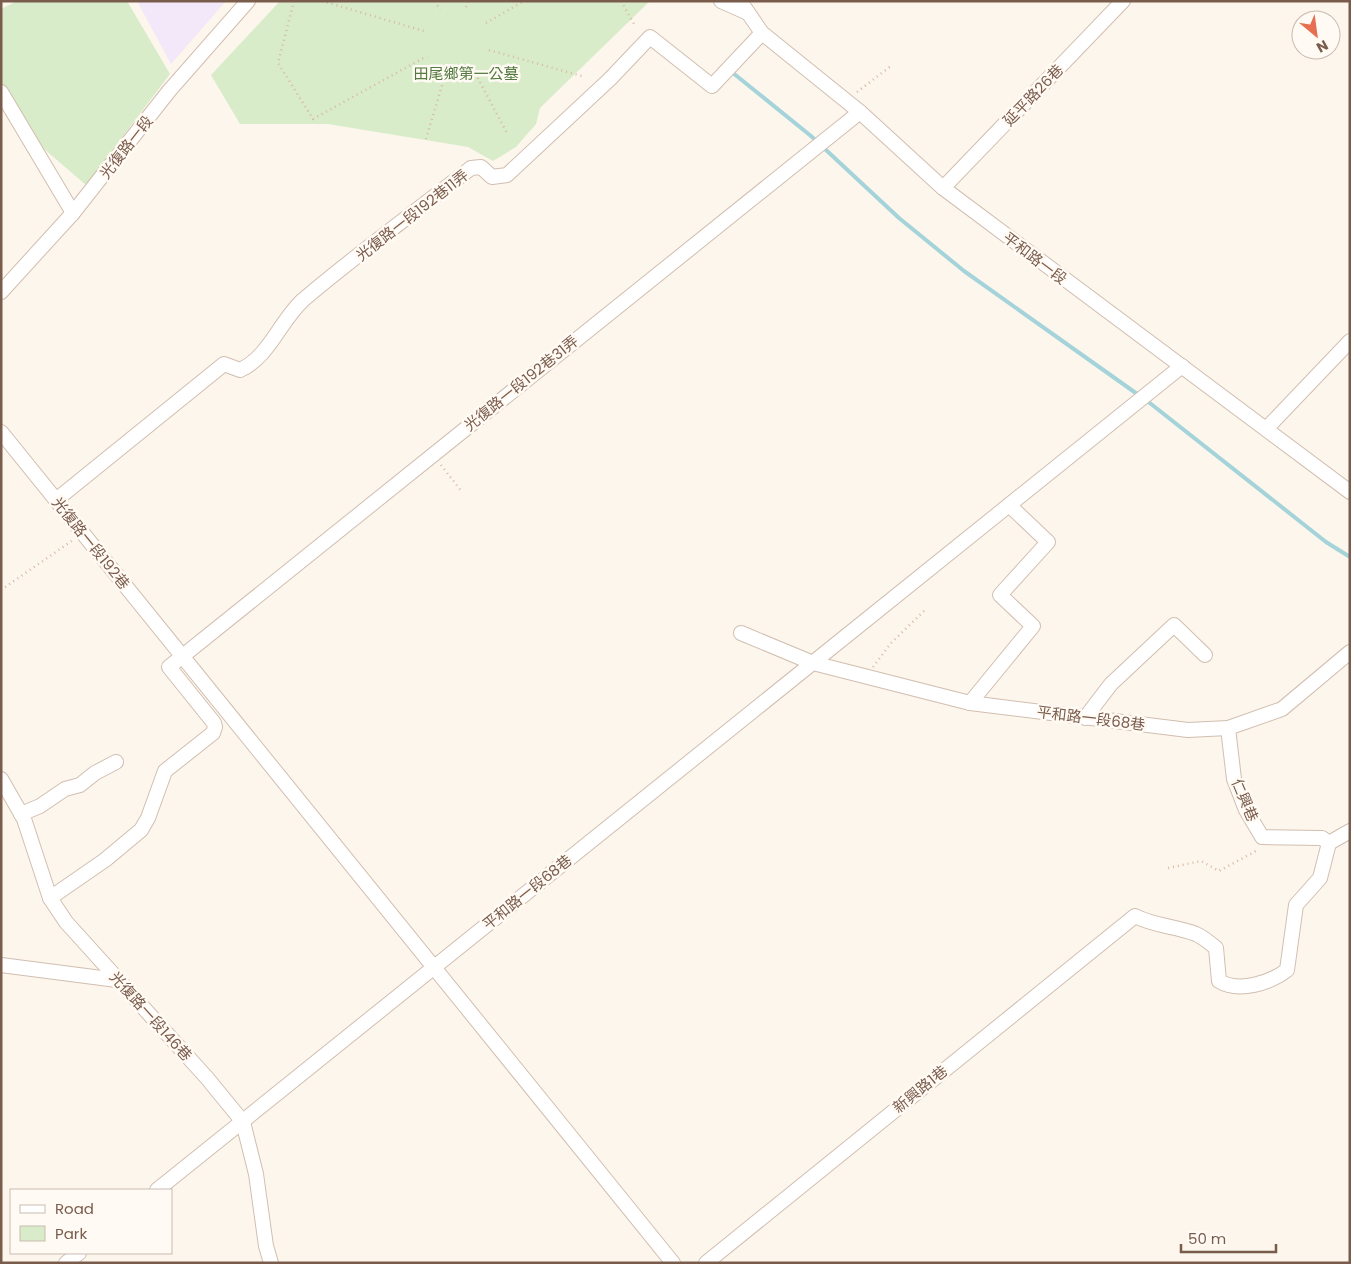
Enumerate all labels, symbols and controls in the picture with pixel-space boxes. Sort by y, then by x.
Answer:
north arrow [1291,10,1341,60]
text: N [1313,35,1332,58]
street label: 延平路26巷 [998,60,1068,130]
park label: 田尾鄉第一公墓 [413,63,519,84]
street label: 光復路一段 [95,111,157,183]
street label: 光復路一段192巷11弄 [351,164,473,266]
street label: 平和路一段 [999,227,1071,289]
street label: 光復路一段192巷31弄 [459,330,583,436]
street label: 光復路一段192巷 [47,493,135,593]
street label: 平和路一段68巷 [1036,701,1146,735]
street label: 仁興巷 [1227,775,1263,825]
street label: 平和路一段68巷 [478,850,576,934]
street label: 光復路一段146巷 [105,967,197,1065]
street label: 新興路1巷 [888,1060,952,1118]
legend [10,1189,172,1254]
text: Road [55,1198,94,1219]
scale bar [1181,1222,1276,1254]
text: Park [55,1223,87,1244]
text: 50 m [1188,1228,1226,1249]

